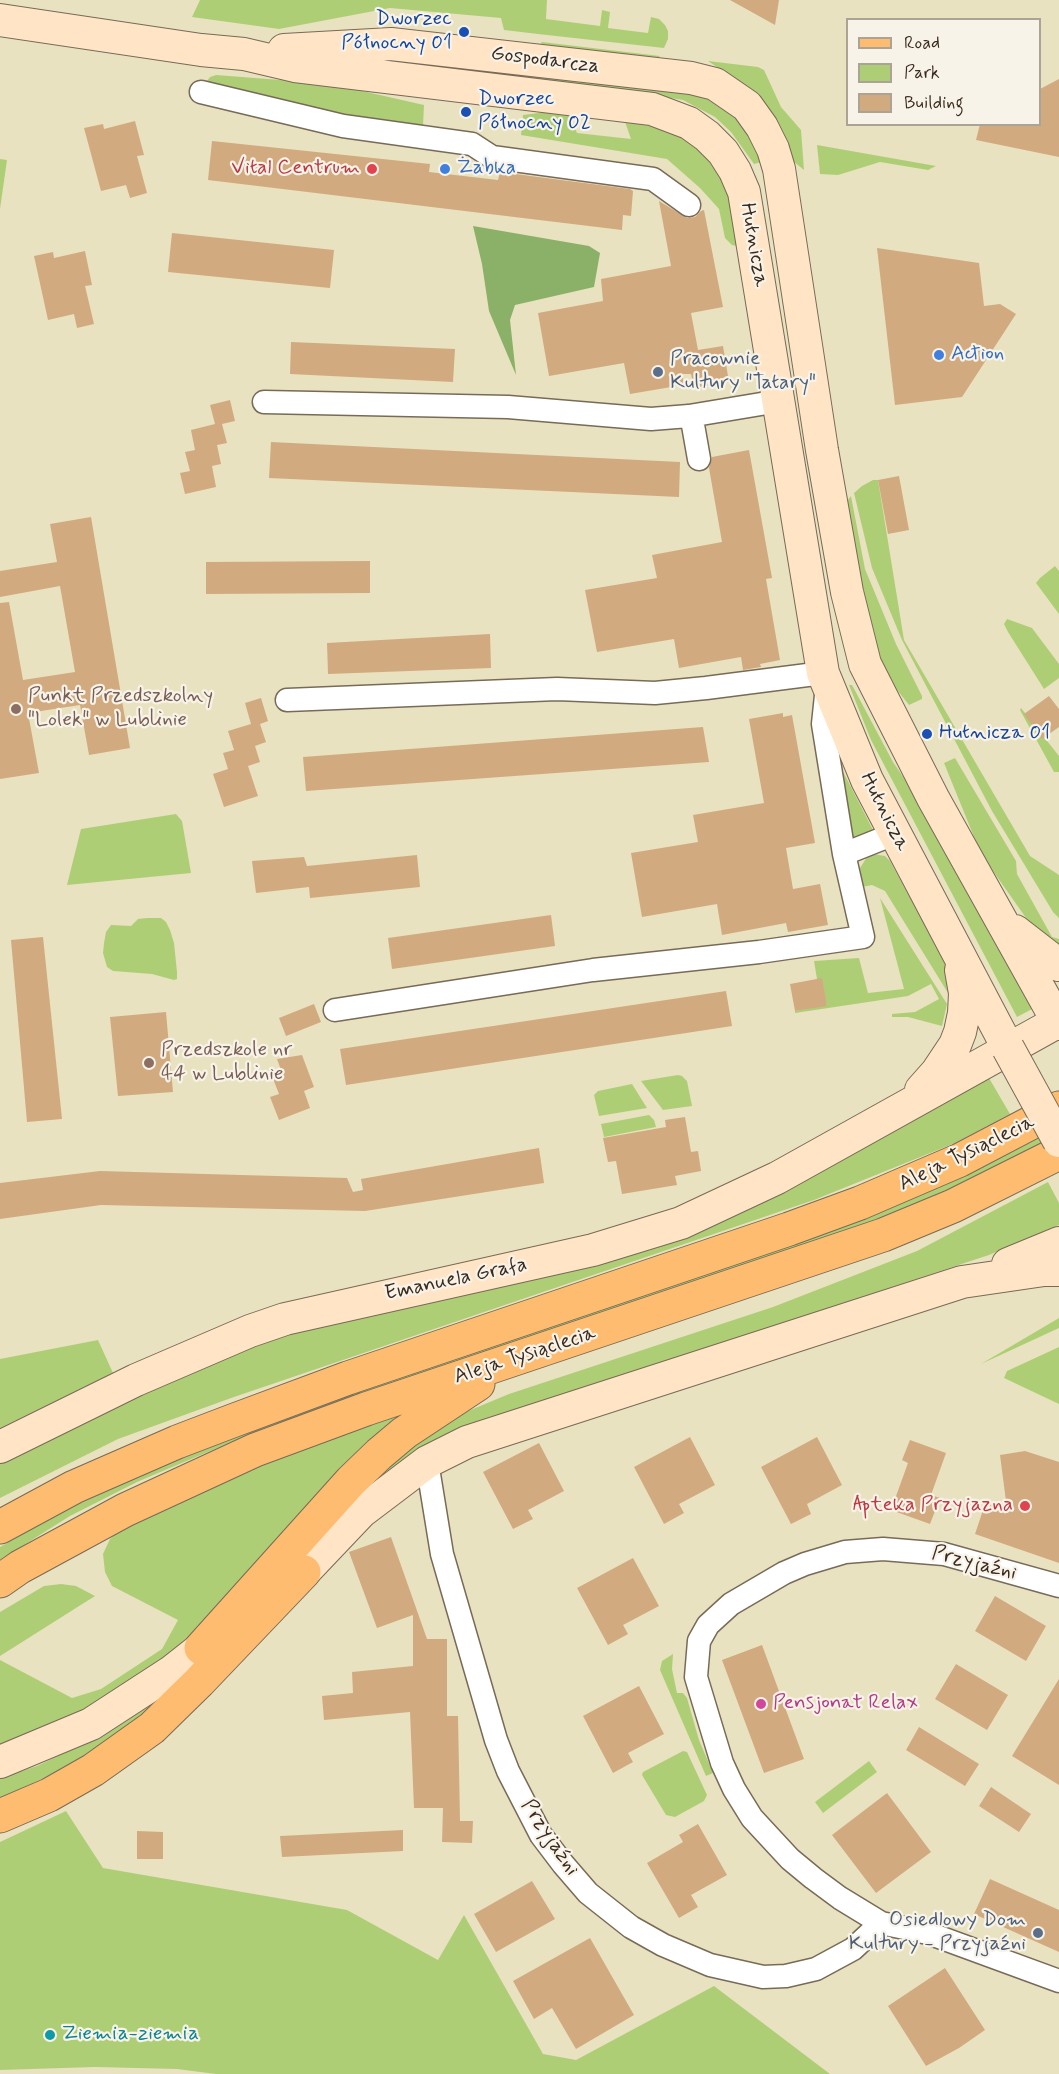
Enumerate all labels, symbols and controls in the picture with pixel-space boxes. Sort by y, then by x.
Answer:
place label: Dworzec Północny 01 [341,7,452,57]
legend [846,18,1041,126]
marker: Dworzec Północny 01 [457,25,471,39]
text: Road [904,31,940,55]
street label: Gospodarcza [489,42,601,80]
text: Park [904,61,940,85]
place label: Dworzec Północny 02 [478,87,591,137]
text: Building [904,91,964,115]
marker: Dworzec Północny 02 [459,105,473,119]
place label: Vital Centrum [231,156,360,182]
place label: Żabka [457,156,516,182]
marker: Vital Centrum [365,162,379,176]
marker: Żabka [438,162,452,176]
street label: Hutnicza [733,201,773,289]
place label: Action [951,342,1004,368]
place label: Pracownie Kultury "Tatary" [670,347,816,397]
marker: Action [932,348,946,362]
marker: Pracownie Kultury "Tatary" [651,365,665,379]
place label: Punkt Przedszkolny "Lolek" w Lublinie [28,684,213,734]
marker: Punkt Przedszkolny "Lolek" w Lublinie [9,702,23,716]
place label: Hutnicza 01 [939,721,1050,747]
marker: Hutnicza 01 [920,727,934,741]
street label: Hutnicza [854,769,914,855]
place label: Przedszkole nr 44 w Lublinie [161,1038,292,1088]
marker: Przedszkole nr 44 w Lublinie [142,1056,156,1070]
street label: Aleja Tysiąclecia [895,1110,1039,1198]
street label: Emanuela Grafa [383,1253,529,1307]
street label: Aleja Tysiąclecia [451,1321,599,1391]
place label: Apteka Przyjazna [853,1493,1013,1519]
marker: Apteka Przyjazna [1018,1499,1032,1513]
street label: Przyjaźni [929,1541,1019,1587]
place label: Pensjonat Relax [773,1691,918,1717]
marker: Pensjonat Relax [754,1697,768,1711]
street label: Przyjaźni [514,1795,584,1881]
place label: Osiedlowy Dom Kultury - Przyjaźni [849,1908,1026,1958]
marker: Osiedlowy Dom Kultury - Przyjaźni [1031,1926,1045,1940]
place label: Ziemia-ziemia [62,2022,199,2048]
marker: Ziemia-ziemia [43,2028,57,2042]

